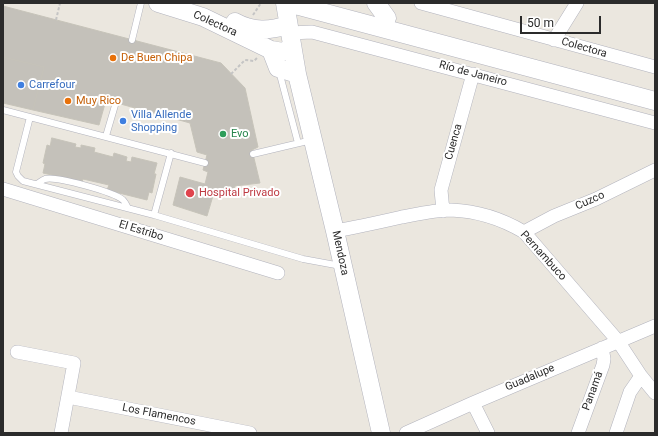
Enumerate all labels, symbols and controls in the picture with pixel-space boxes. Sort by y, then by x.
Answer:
street label: Colectora [191,8,239,40]
scale bar [522,8,603,34]
text: 50 m [527,16,554,30]
street label: Colectora [560,35,608,61]
place label: De Buen Chipa [121,51,192,65]
marker: De Buen Chipa [108,53,118,63]
street label: Río de Janeiro [438,59,508,89]
place label: Carrefour [29,78,75,92]
marker: Carrefour [16,80,26,90]
place label: Muy Rico [76,94,121,108]
marker: Muy Rico [63,96,73,106]
place label: Villa Allende Shopping [131,108,191,134]
marker: Villa Allende Shopping [118,116,128,126]
street label: Cuenca [443,122,465,162]
place label: Evo [231,127,249,141]
marker: Evo [218,129,228,139]
place label: Hospital Privado [199,186,280,200]
marker: Hospital Privado [184,187,196,199]
street label: Cuzco [573,189,607,213]
street label: El Estribo [117,218,165,244]
street label: Pernambuco [517,228,569,284]
street label: Mendoza [329,229,351,277]
street label: Guadalupe [503,362,557,394]
street label: Panamá [580,370,606,412]
street label: Los Flamencos [121,401,197,429]

